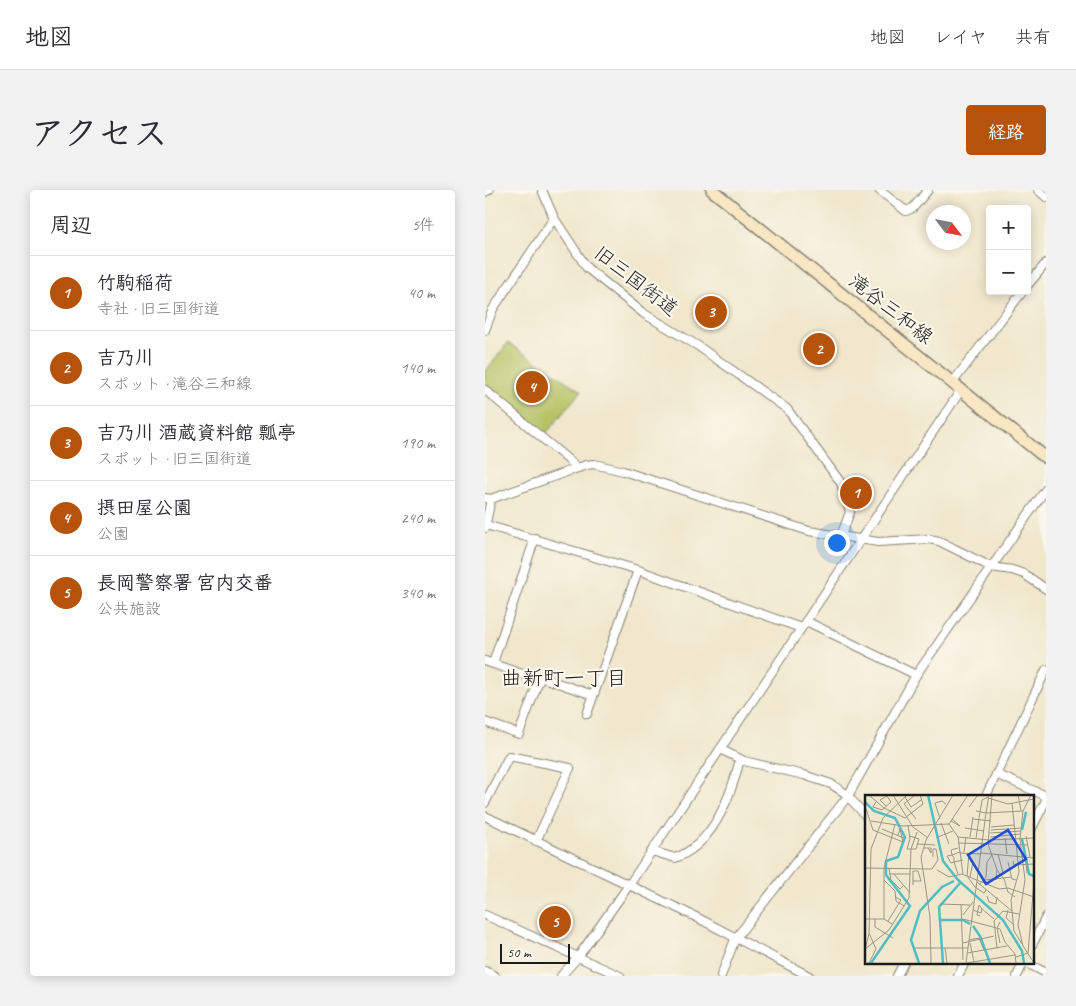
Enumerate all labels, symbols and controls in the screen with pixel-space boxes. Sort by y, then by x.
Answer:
text: 地図 [25,22,73,52]
text: 地図 [870,26,906,48]
text: レイヤ [934,26,987,48]
text: 共有 [1015,26,1051,48]
button: 経路 [966,105,1046,155]
text: アクセス [30,111,168,156]
north arrow [926,205,971,250]
map controls [986,205,1031,295]
button: + [986,205,1031,250]
text: 周辺 [50,212,92,238]
text: 5件 [412,215,435,235]
street label: 旧三国街道 [589,240,683,322]
button: − [986,250,1031,295]
street label: 滝谷三和線 [844,268,938,350]
text: 竹駒稲荷 [97,271,173,295]
text: 1 [62,283,70,303]
text: 40 m [408,283,435,303]
pin: 3 [695,293,727,331]
text: 寺社 · 旧三国街道 [97,299,220,319]
pin: 2 [803,330,835,368]
text: 吉乃川 [97,346,154,370]
text: 2 [62,358,70,378]
text: 140 m [401,358,435,378]
pin: 4 [516,368,548,406]
text: スポット · 滝谷三和線 [97,374,252,394]
text: 吉乃川 酒蔵資料館 瓢亭 [97,421,296,445]
text: 3 [62,433,70,453]
text: 190 m [401,433,435,453]
text: スポット · 旧三国街道 [97,449,252,469]
pin: 1 [840,474,872,512]
text: 摂田屋公園 [97,496,192,520]
text: 4 [62,508,70,528]
text: 240 m [401,508,435,528]
text: 公園 [97,524,129,544]
your location [824,530,850,556]
text: 長岡警察署 宮内交番 [97,571,273,595]
text: 5 [63,583,69,603]
text: 340 m [401,583,435,603]
text: 公共施設 [97,599,161,619]
district label: 曲新町一丁目 [501,665,627,691]
inset map [865,795,1033,964]
pin: 5 [539,903,571,941]
scale bar [500,941,570,964]
text: 50 m [507,944,531,961]

